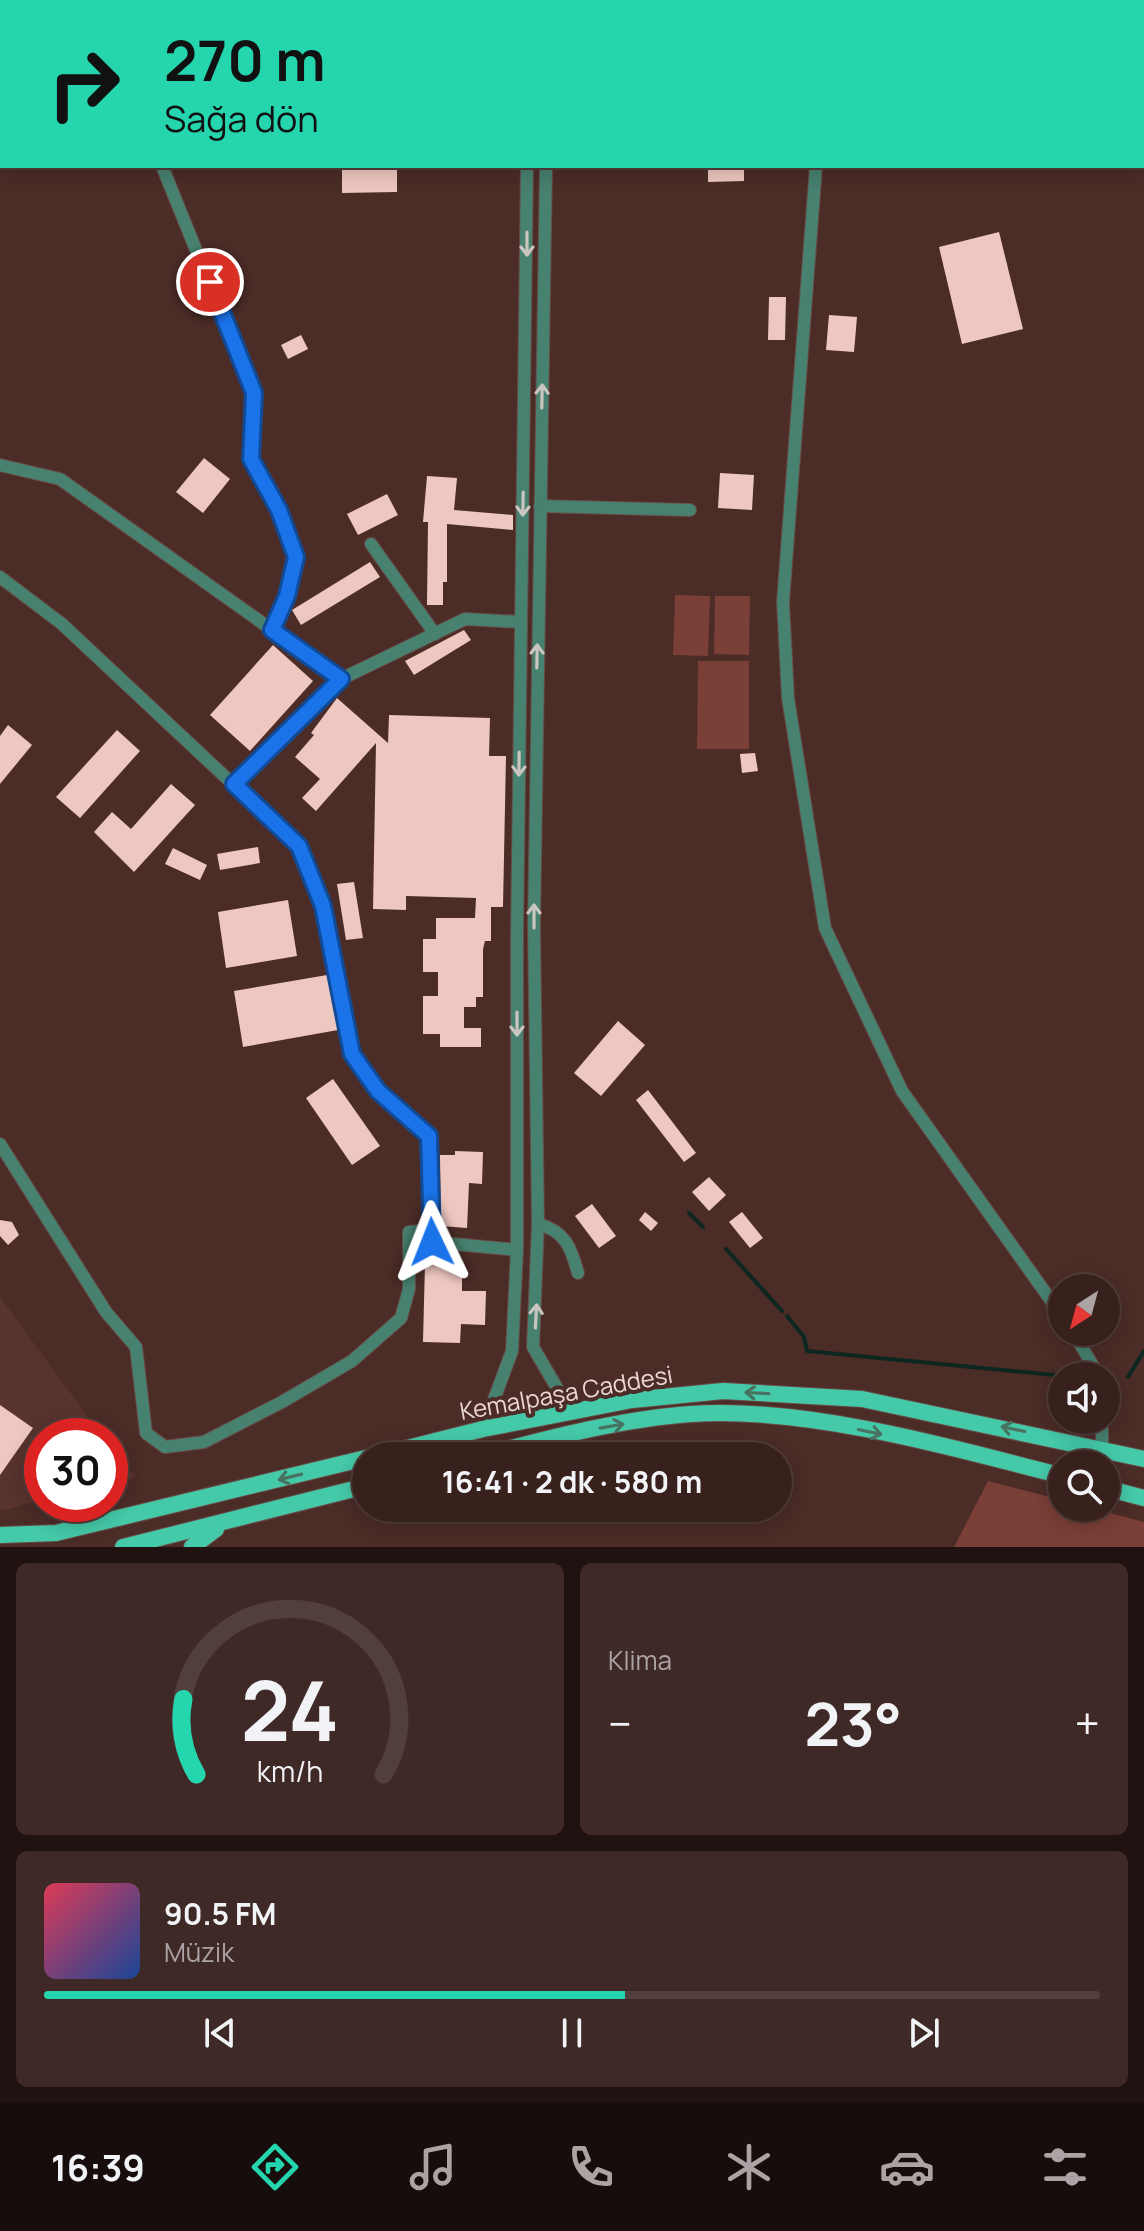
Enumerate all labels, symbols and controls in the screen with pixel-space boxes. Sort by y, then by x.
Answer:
text: 270 m [164,21,326,98]
icon: right [32,32,136,136]
text: Sağa dön [164,94,319,143]
one-way arrow [519,230,535,257]
pin [176,248,244,316]
icon: arrive [188,260,232,304]
one-way arrow [534,383,549,410]
one-way arrow [515,490,531,517]
one-way arrow [529,643,545,670]
one-way arrow [511,750,527,777]
one-way arrow [526,903,542,930]
one-way arrow [509,1010,525,1037]
position arrow [390,1200,474,1284]
north arrow [1048,1274,1120,1346]
map controls [1048,1274,1120,1522]
one-way arrow [528,1303,543,1330]
street label: Kemalpaşa Caddesi [457,1357,675,1427]
button: sound [1048,1362,1120,1434]
one-way arrow [744,1385,771,1400]
speed limit sign: 30 [24,1418,128,1522]
one-way arrow [599,1418,624,1433]
one-way arrow [1001,1421,1027,1436]
one-way arrow [856,1425,882,1440]
button: search [1048,1450,1120,1522]
text: 16:41 · 2 dk · 580 m [442,1461,702,1502]
one-way arrow [278,1471,304,1486]
text: Klima [608,1642,672,1678]
text: 24 [241,1652,339,1766]
text: 23° [804,1682,902,1764]
text: − [608,1693,632,1753]
text: + [1075,1693,1100,1753]
text: km/h [257,1752,323,1791]
text: 90.5 FM [164,1893,276,1934]
text: Müzik [164,1934,234,1970]
icon: previous [198,2011,242,2055]
icon: pause [550,2011,594,2055]
icon: next [902,2011,946,2055]
icon: directions [247,2139,303,2195]
icon: music [405,2139,461,2195]
icon: phone [563,2139,619,2195]
icon: climate [721,2139,777,2195]
icon: car [879,2139,935,2195]
icon: filters [1037,2139,1093,2195]
text: 16:39 [51,2143,145,2192]

